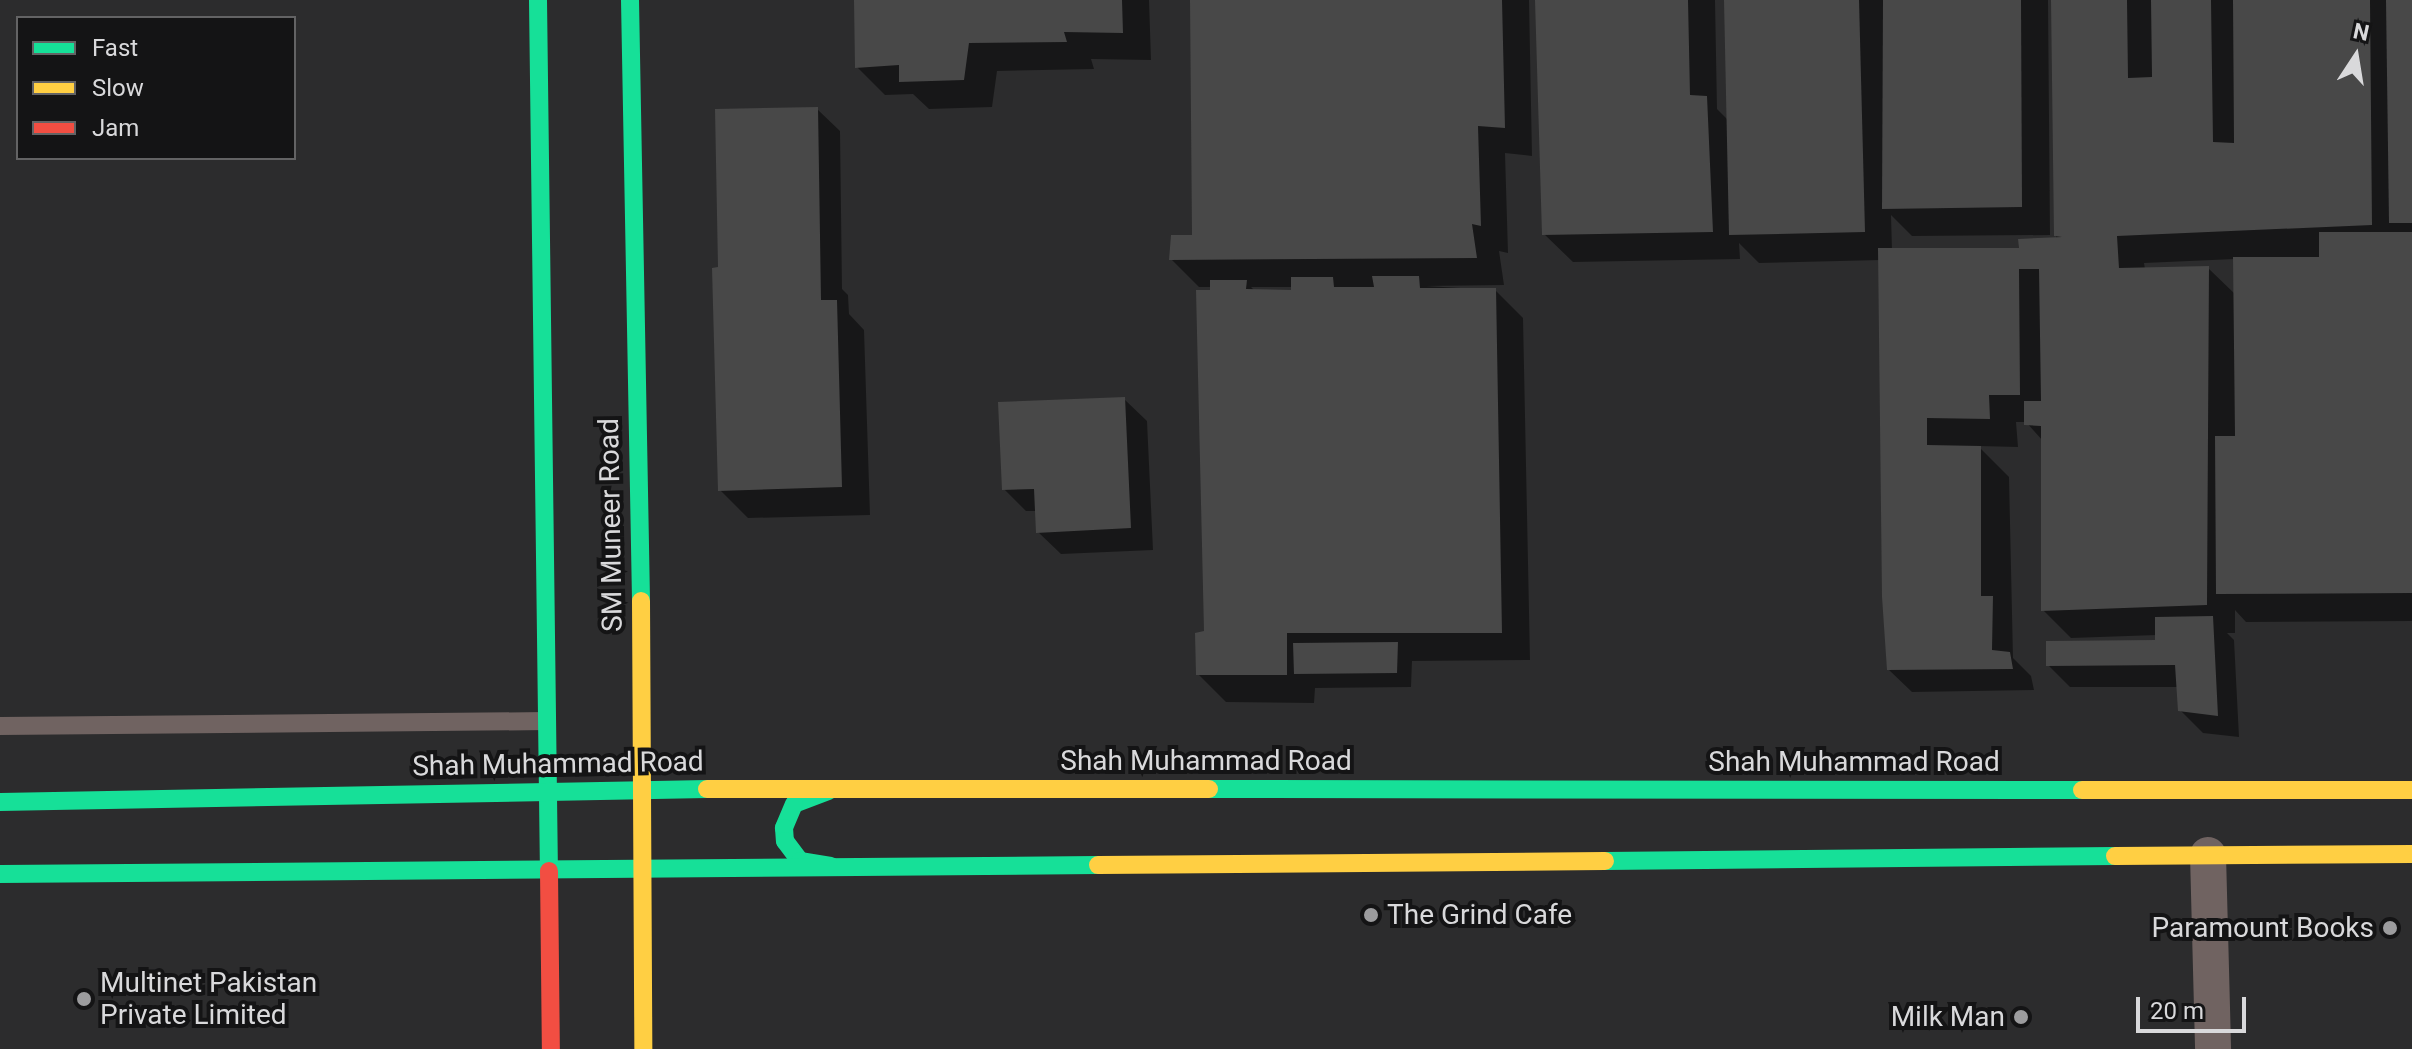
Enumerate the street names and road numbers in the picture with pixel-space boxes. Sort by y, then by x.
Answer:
street label: SM Muneer Road [592,418,630,632]
street label: Shah Muhammad Road [1060,744,1352,778]
street label: Shah Muhammad Road [412,745,704,783]
street label: Shah Muhammad Road [1708,745,2000,779]

